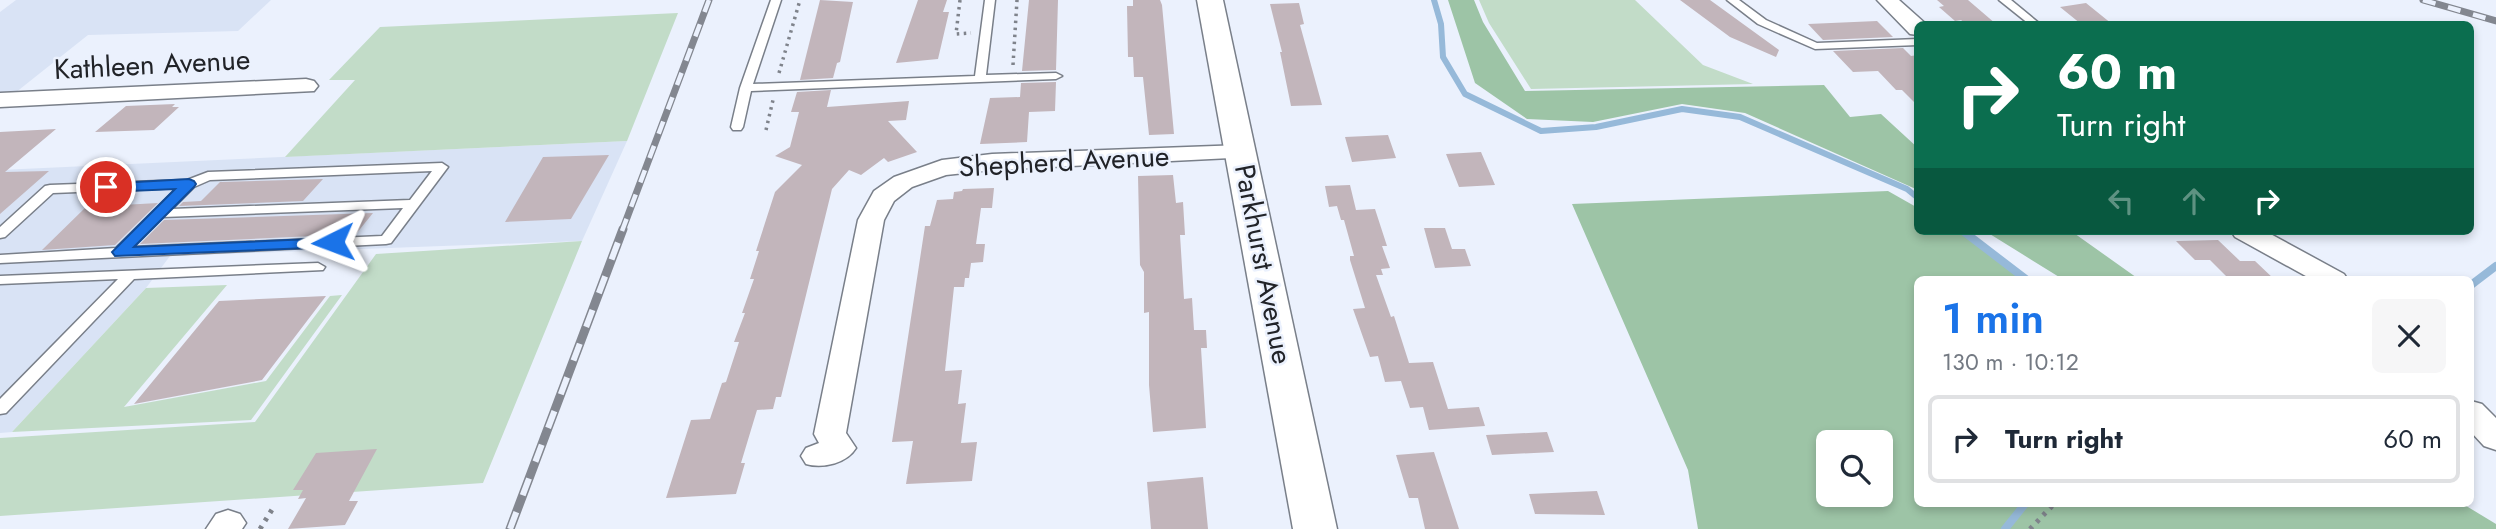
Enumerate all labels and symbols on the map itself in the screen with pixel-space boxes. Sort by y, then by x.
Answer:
street label: Kathleen Avenue [53,39,251,90]
street label: Shepherd Avenue [958,136,1170,187]
pin [76,157,136,217]
street label: Parkhurst Avenue [1224,161,1303,367]
position arrow [296,205,370,279]

